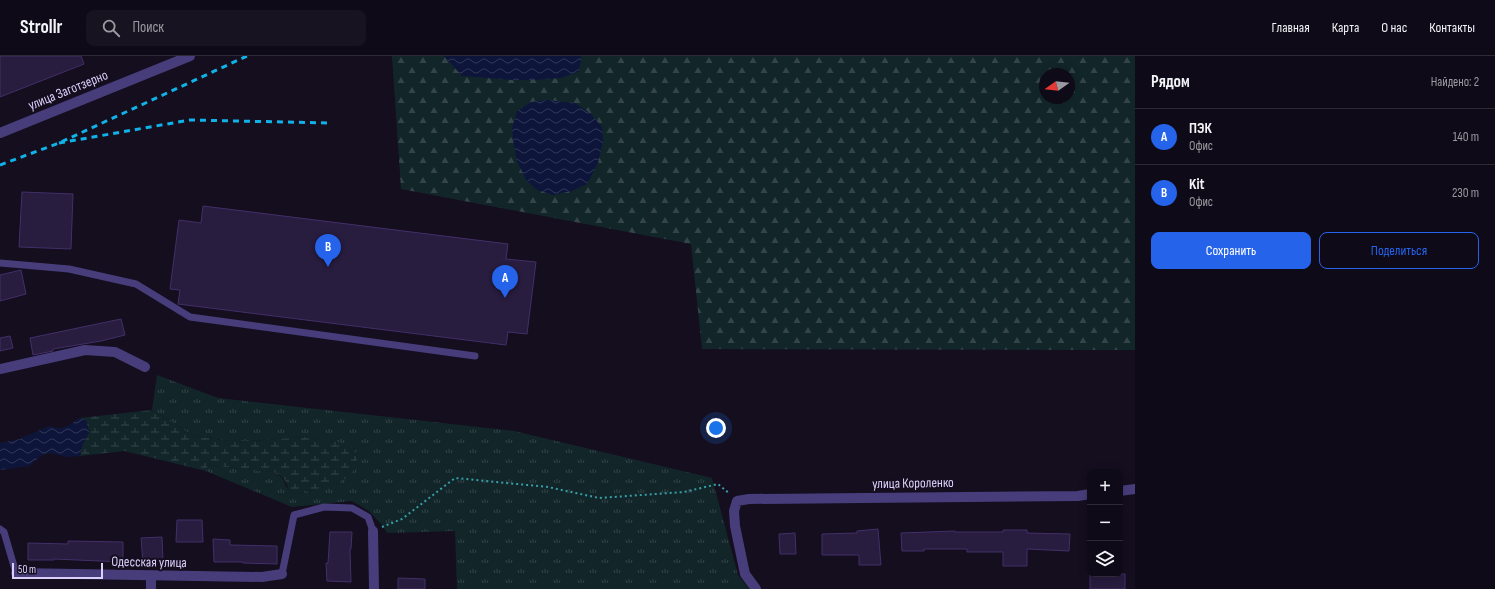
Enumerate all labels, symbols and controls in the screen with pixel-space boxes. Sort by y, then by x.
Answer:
search box [86,10,366,46]
text: Strollr [20,16,62,39]
icon: search [100,17,122,39]
text: Поиск [132,18,164,37]
text: Главная [1272,19,1310,36]
text: Карта [1332,19,1359,36]
text: О нас [1381,19,1407,36]
text: Контакты [1429,19,1475,36]
street label: улица Заготзерно [26,66,111,114]
north arrow [1039,68,1075,104]
text: Рядом [1151,72,1190,92]
text: Найдено: 2 [1431,74,1479,90]
text: ПЭК [1189,119,1212,138]
text: A [1161,129,1167,145]
text: 140 m [1453,129,1479,145]
text: Офис [1189,138,1213,154]
text: Kit [1189,175,1204,194]
text: B [1161,185,1167,201]
text: 230 m [1452,185,1479,201]
text: Офис [1189,194,1213,210]
button: Сохранить [1151,232,1311,269]
button: Поделиться [1319,232,1479,269]
pin: B [315,234,341,267]
pin: A [492,265,518,298]
your location [706,418,726,438]
map controls [1087,469,1123,577]
button: + [1087,469,1123,505]
street label: улица Короленко [872,474,954,492]
button: − [1087,505,1123,541]
button: layers [1087,541,1123,577]
street label: Одесская улица [111,553,187,571]
scale bar [12,561,103,580]
text: 50 m [18,563,36,576]

